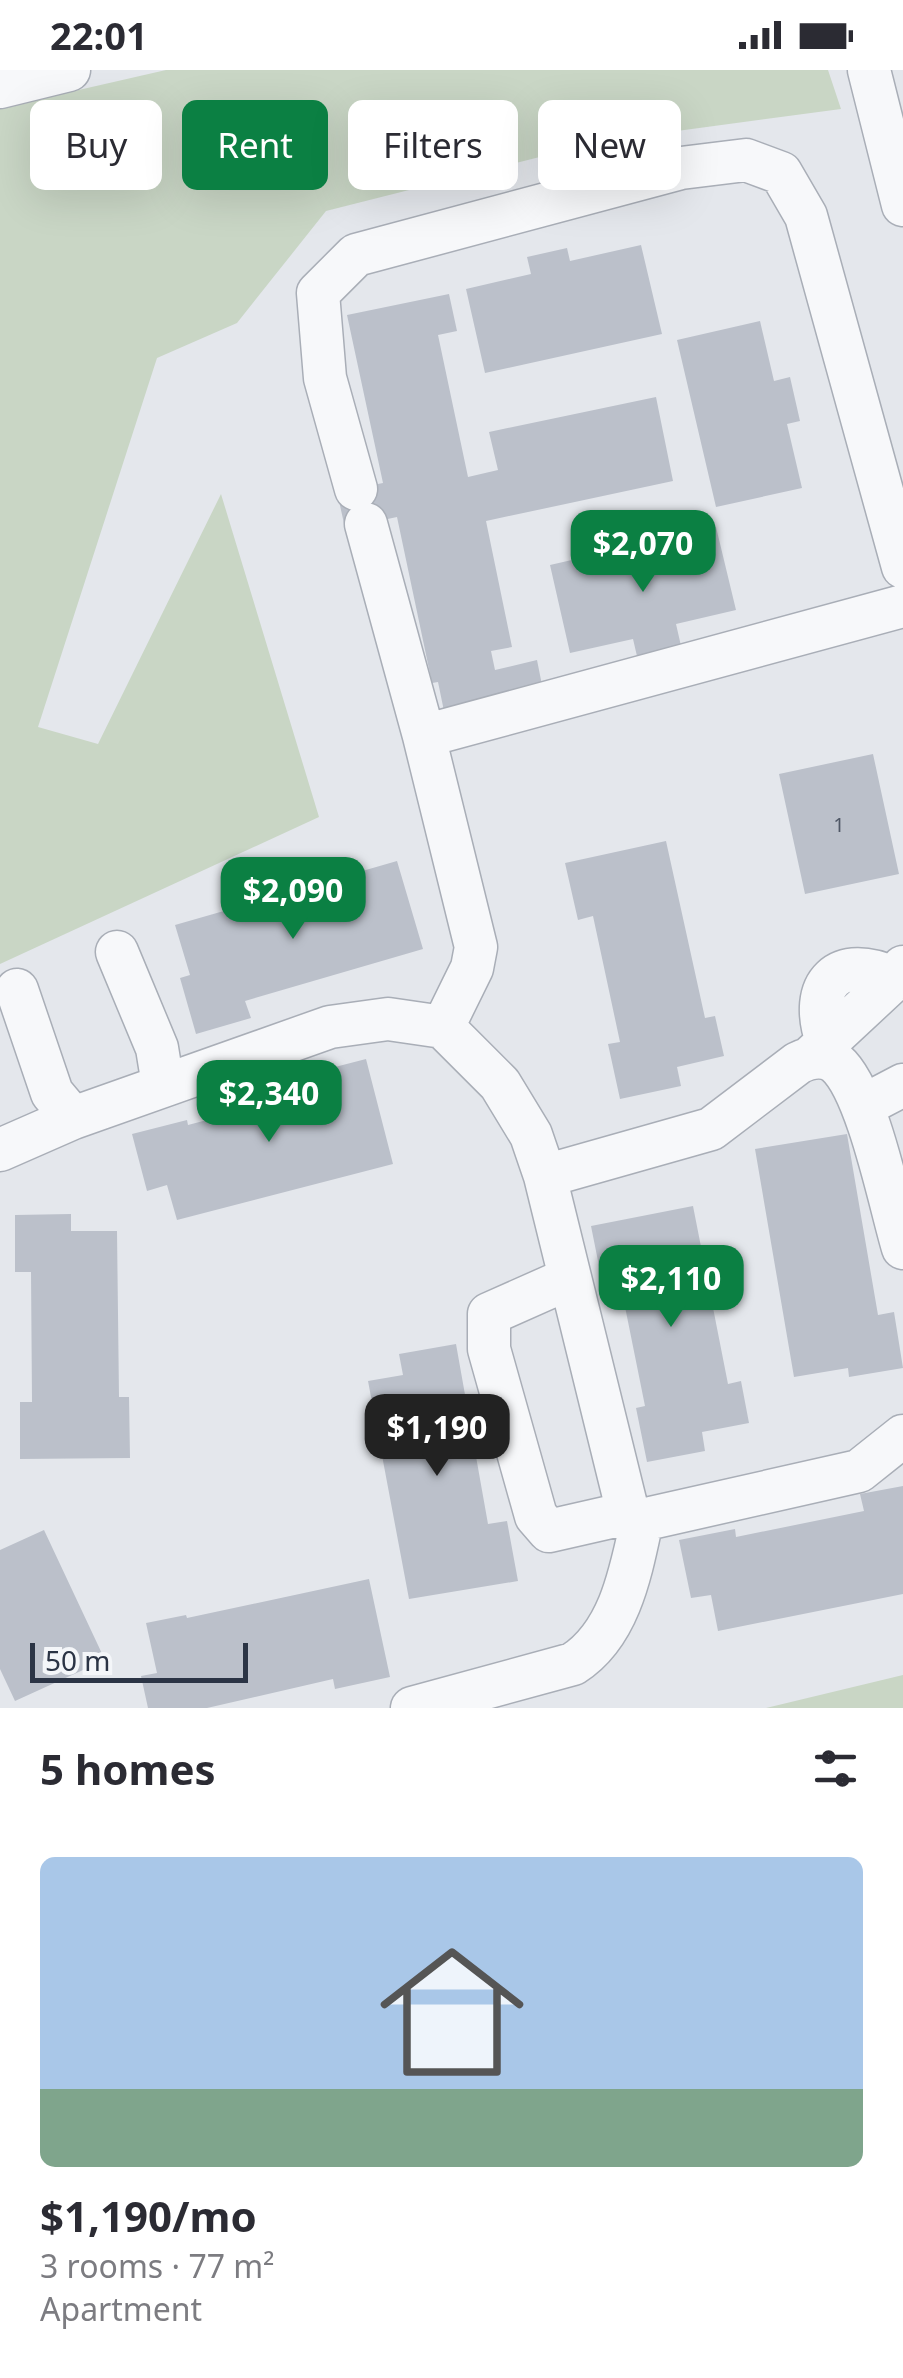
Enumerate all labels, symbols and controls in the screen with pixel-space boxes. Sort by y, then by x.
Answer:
text: 22:01 [50,9,148,61]
chip: Buy [30,100,162,190]
chip: Rent [182,100,328,190]
chip: Filters [348,100,518,190]
chip: New [538,100,681,190]
pin: $2,070 [562,510,724,595]
text: $2,070 [593,521,693,564]
house number: 1 [833,811,845,838]
pin: $2,090 [212,857,374,942]
text: $2,090 [243,868,343,911]
pin: $2,340 [188,1060,350,1145]
text: $2,340 [219,1071,319,1114]
pin: $2,110 [590,1245,752,1330]
text: $2,110 [621,1256,721,1299]
pin: $1,190 [356,1394,518,1479]
text: $1,190 [387,1405,487,1448]
scale bar [30,1638,248,1682]
text: 50 m [45,1641,111,1679]
text: 5 homes [40,1740,216,1797]
icon: filters [808,1741,863,1796]
icon: home [362,1922,542,2102]
text: $1,190/mo [40,2187,257,2244]
text: 3 rooms · 77 m² [40,2244,274,2287]
text: Apartment [40,2287,202,2330]

